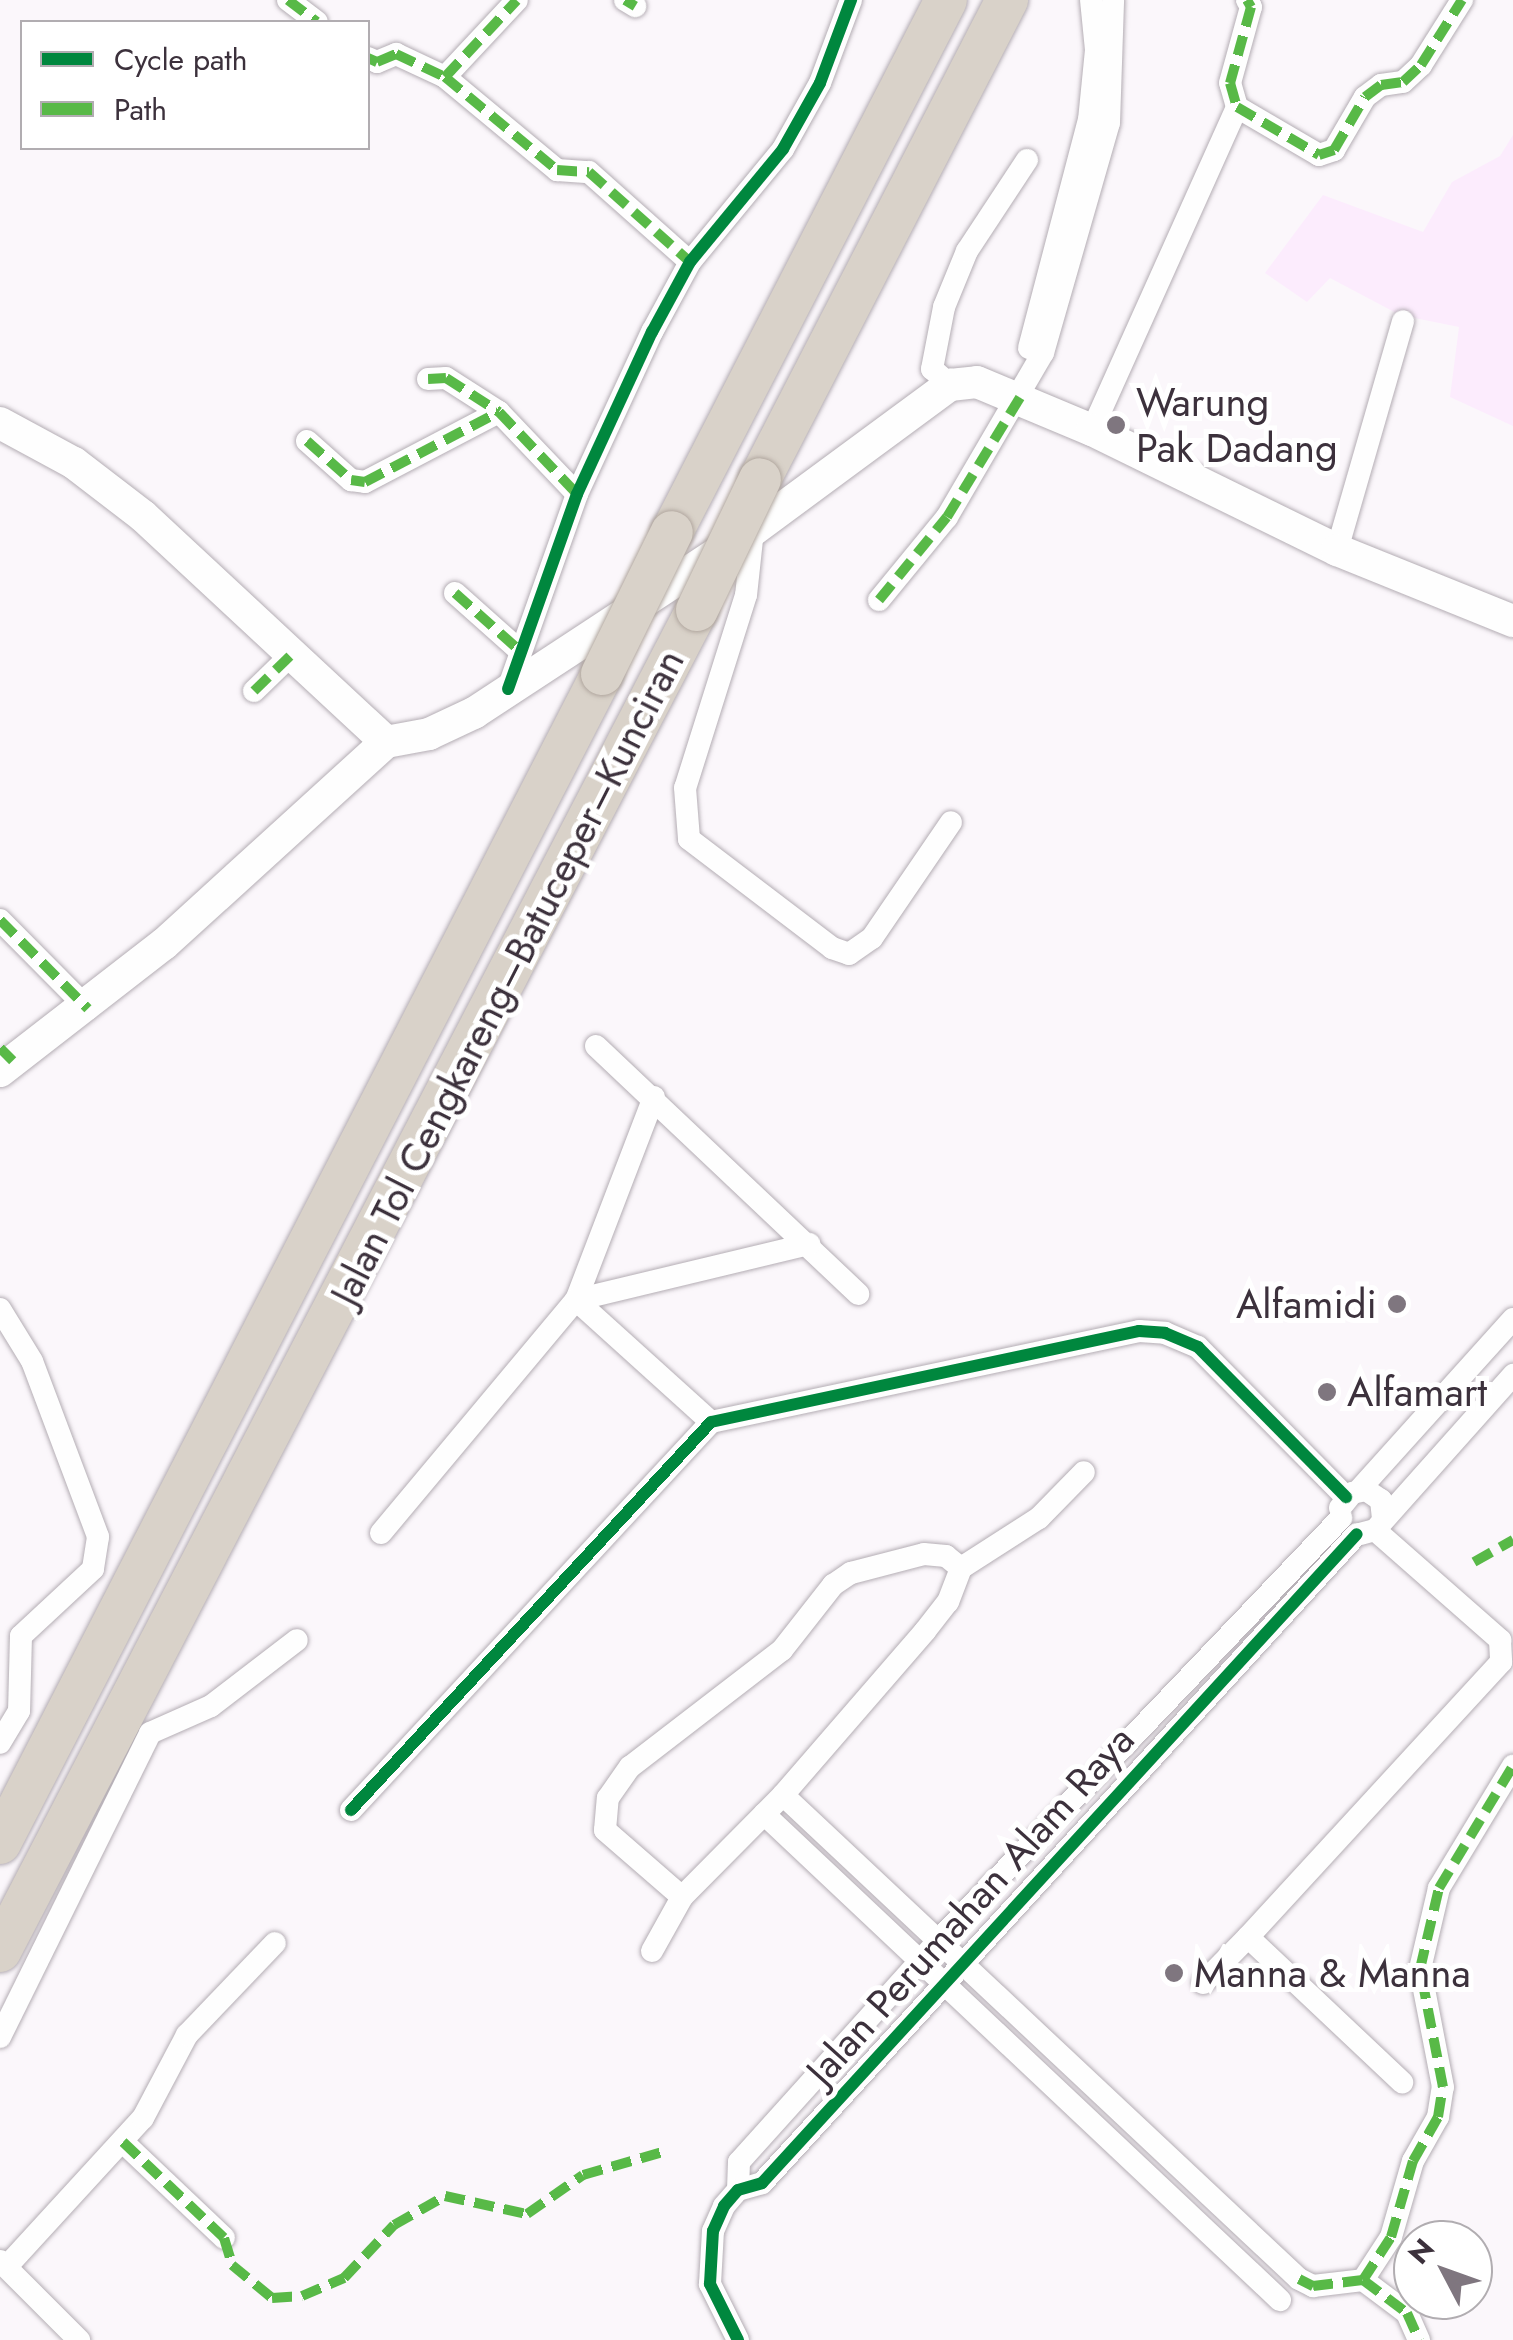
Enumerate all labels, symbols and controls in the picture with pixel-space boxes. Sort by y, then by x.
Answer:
legend [20,20,370,150]
text: Cycle path [114,38,247,81]
text: Path [114,88,167,131]
place label: Warung Pak Dadang [1136,378,1338,472]
marker: Warung Pak Dadang [1105,414,1127,436]
street label: Jalan Tol Cengkareng–Batuceper–Kunciran [320,641,694,1313]
place label: Alfamidi [1236,1280,1377,1328]
marker: Alfamidi [1386,1293,1408,1315]
place label: Alfamart [1347,1368,1487,1416]
marker: Alfamart [1316,1381,1338,1403]
street label: Jalan Perumahan Alam Raya [796,1716,1144,2094]
place label: Manna & Manna [1194,1949,1471,1997]
marker: Manna & Manna [1163,1962,1185,1984]
north arrow [1393,2220,1493,2320]
text: N [1399,2229,1444,2273]

